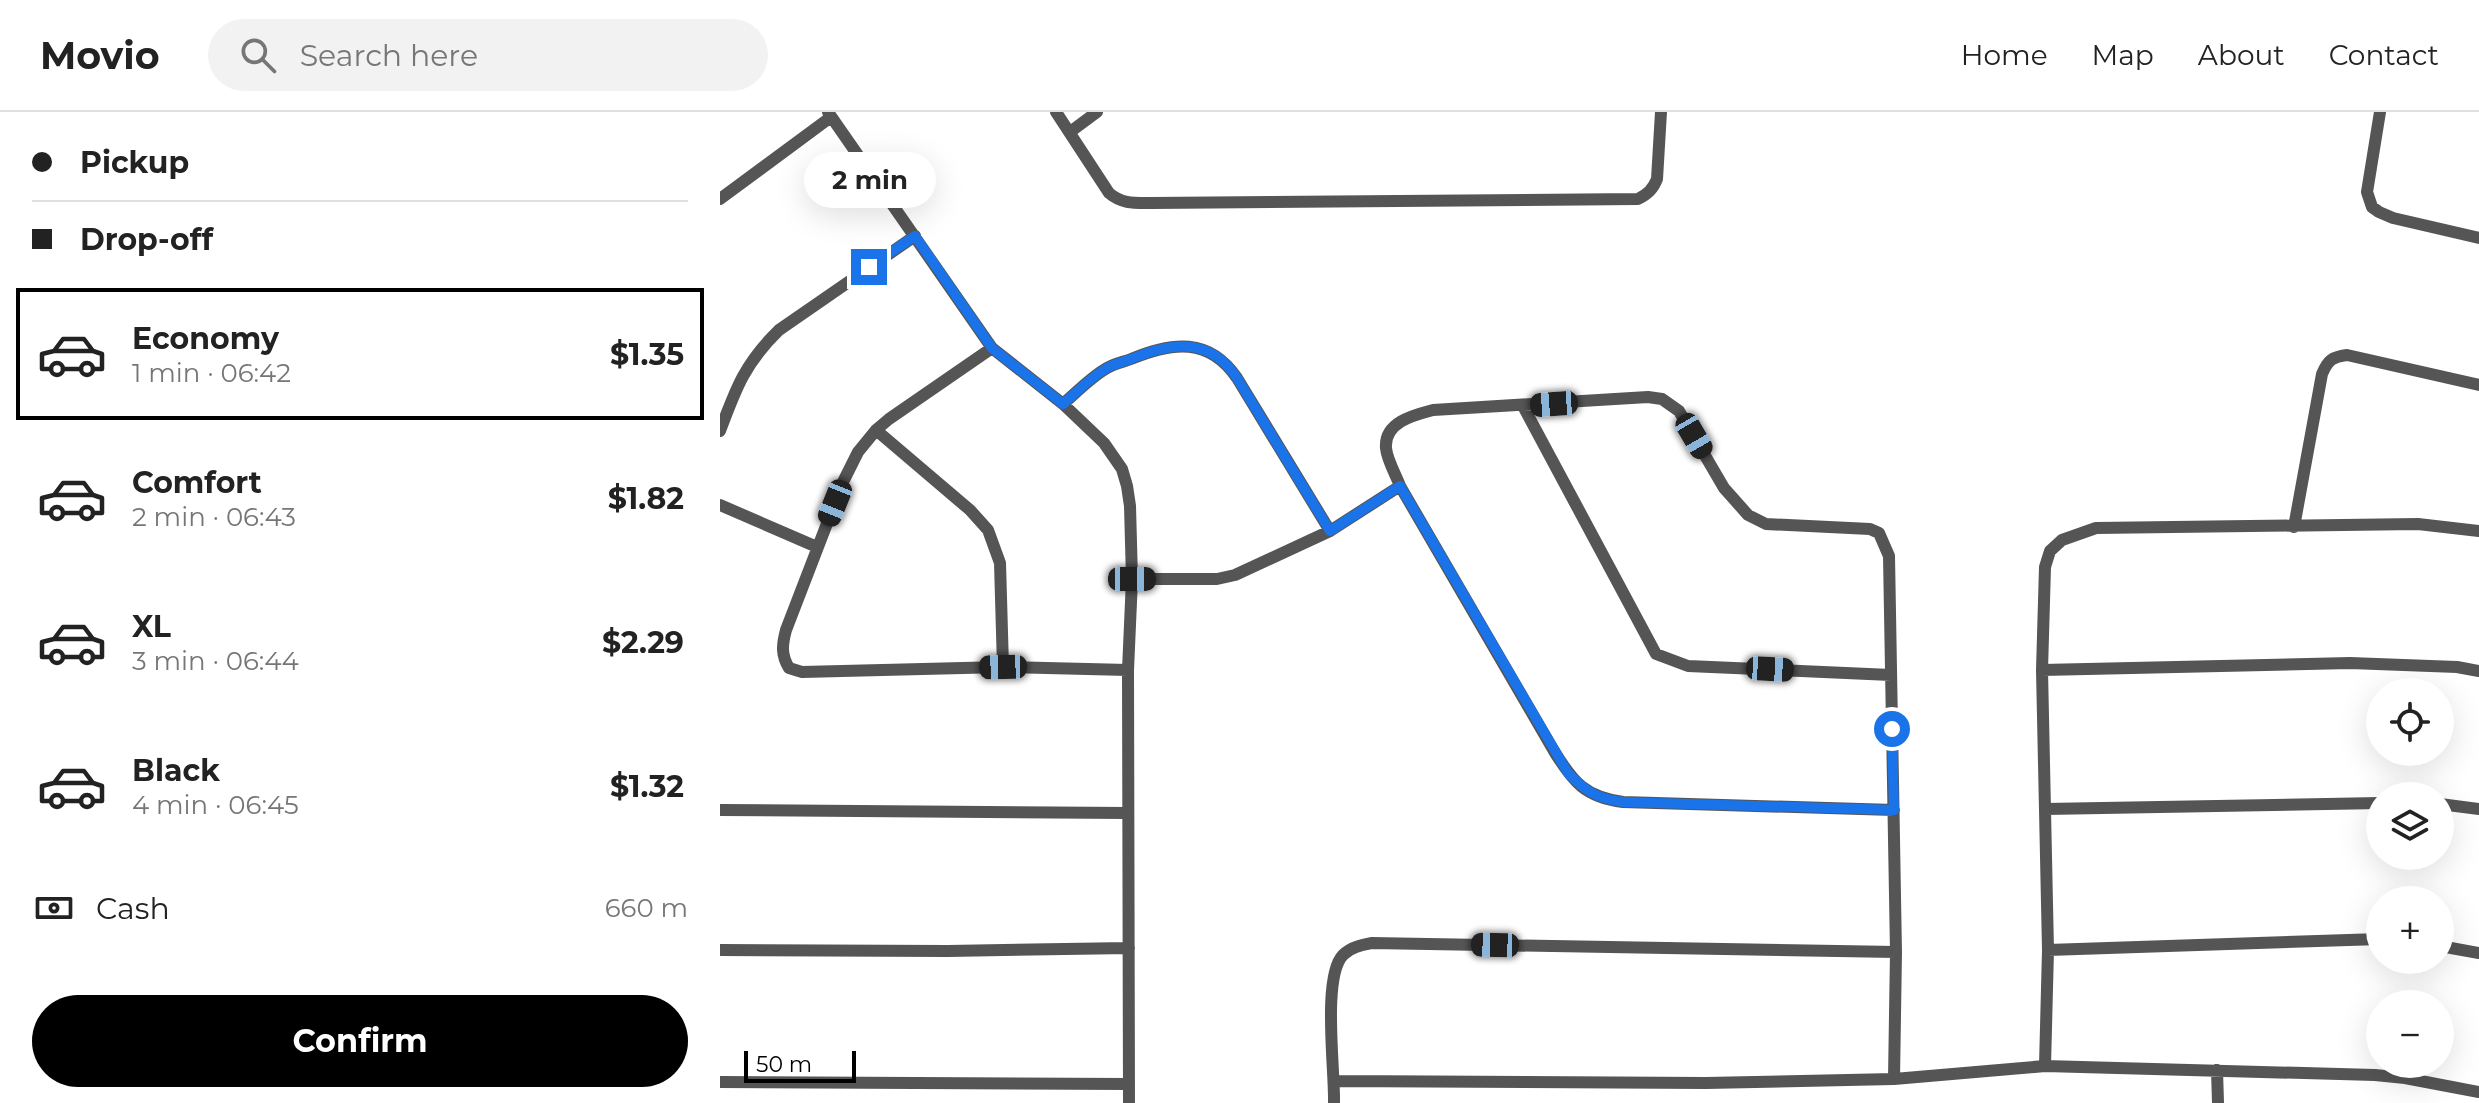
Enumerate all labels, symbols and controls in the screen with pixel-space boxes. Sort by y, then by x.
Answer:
search box [208,19,768,91]
text: Movio [40,32,160,79]
icon: search [236,33,280,77]
text: Search here [300,37,478,74]
text: Home [1961,38,2048,72]
text: Map [2092,38,2154,72]
text: About [2198,38,2285,72]
text: Contact [2329,38,2439,72]
text: Pickup [80,144,189,181]
callout: 2 min [803,151,935,207]
text: 2 min [832,164,908,196]
text: Drop-off [80,221,213,258]
route end [851,249,887,285]
icon: car [36,318,108,390]
text: Economy [132,320,279,357]
text: $1.35 [610,336,684,373]
text: 1 min · 06:42 [132,357,291,389]
car [1529,390,1579,418]
car [1672,409,1716,463]
icon: car [36,462,108,534]
text: Comfort [132,464,262,501]
car [815,476,855,530]
text: $1.82 [608,480,684,517]
text: 2 min · 06:43 [132,501,296,533]
car [1108,567,1156,591]
icon: car [36,606,108,678]
text: XL [132,608,171,645]
text: $2.29 [602,624,684,661]
text: 3 min · 06:44 [132,645,299,677]
car [979,655,1027,679]
car [1745,656,1795,682]
map controls [2366,678,2454,1078]
button: locate [2366,678,2454,766]
route start [1874,711,1910,747]
icon: car [36,750,108,822]
text: Black [132,752,220,789]
text: $1.32 [610,768,684,805]
button: layers [2366,782,2454,870]
text: 4 min · 06:45 [132,789,299,821]
icon: cash [32,886,76,930]
button: + [2366,886,2454,974]
text: Cash [96,890,170,927]
text: 660 m [605,892,688,924]
car [1471,933,1519,957]
button: − [2366,990,2454,1078]
button: Confirm [32,995,688,1087]
scale bar [744,1047,856,1083]
text: 50 m [756,1051,812,1078]

